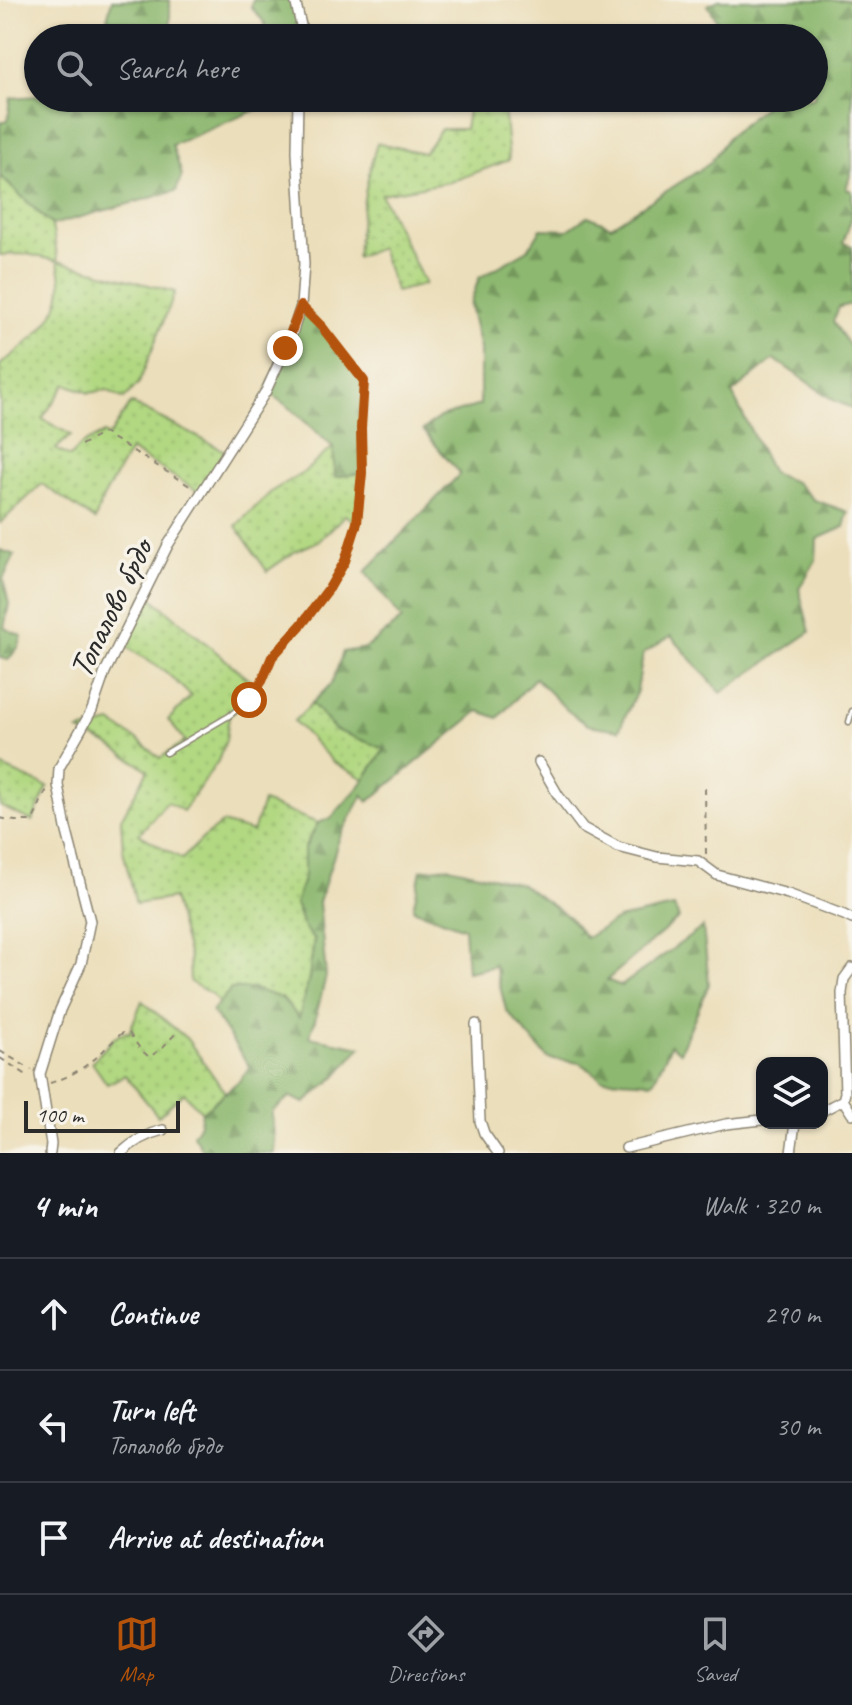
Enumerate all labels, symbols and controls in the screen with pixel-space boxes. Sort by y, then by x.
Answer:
search box [24,24,828,112]
icon: search [52,46,96,90]
text: Search here [116,49,238,87]
route end [267,330,303,366]
street label: Топалово брдо [59,528,164,684]
route start [231,682,267,718]
map controls [756,1057,828,1129]
button: layers [756,1057,828,1129]
scale bar [24,1097,180,1133]
text: 100 m [36,1101,83,1129]
text: 4 min [32,1184,97,1227]
text: Walk · 320 m [703,1189,820,1222]
icon: ahead [32,1292,76,1336]
text: Continue [108,1295,198,1333]
text: 290 m [764,1298,820,1331]
text: Turn left [108,1391,195,1429]
icon: left [32,1404,76,1448]
text: 30 m [776,1410,820,1443]
text: Топалово брдо [108,1429,222,1462]
icon: arrive [32,1516,76,1560]
text: Arrive at destination [108,1519,323,1557]
tab: Map [115,1612,159,1688]
tab: Directions [388,1612,464,1688]
tab: Saved [693,1612,737,1688]

